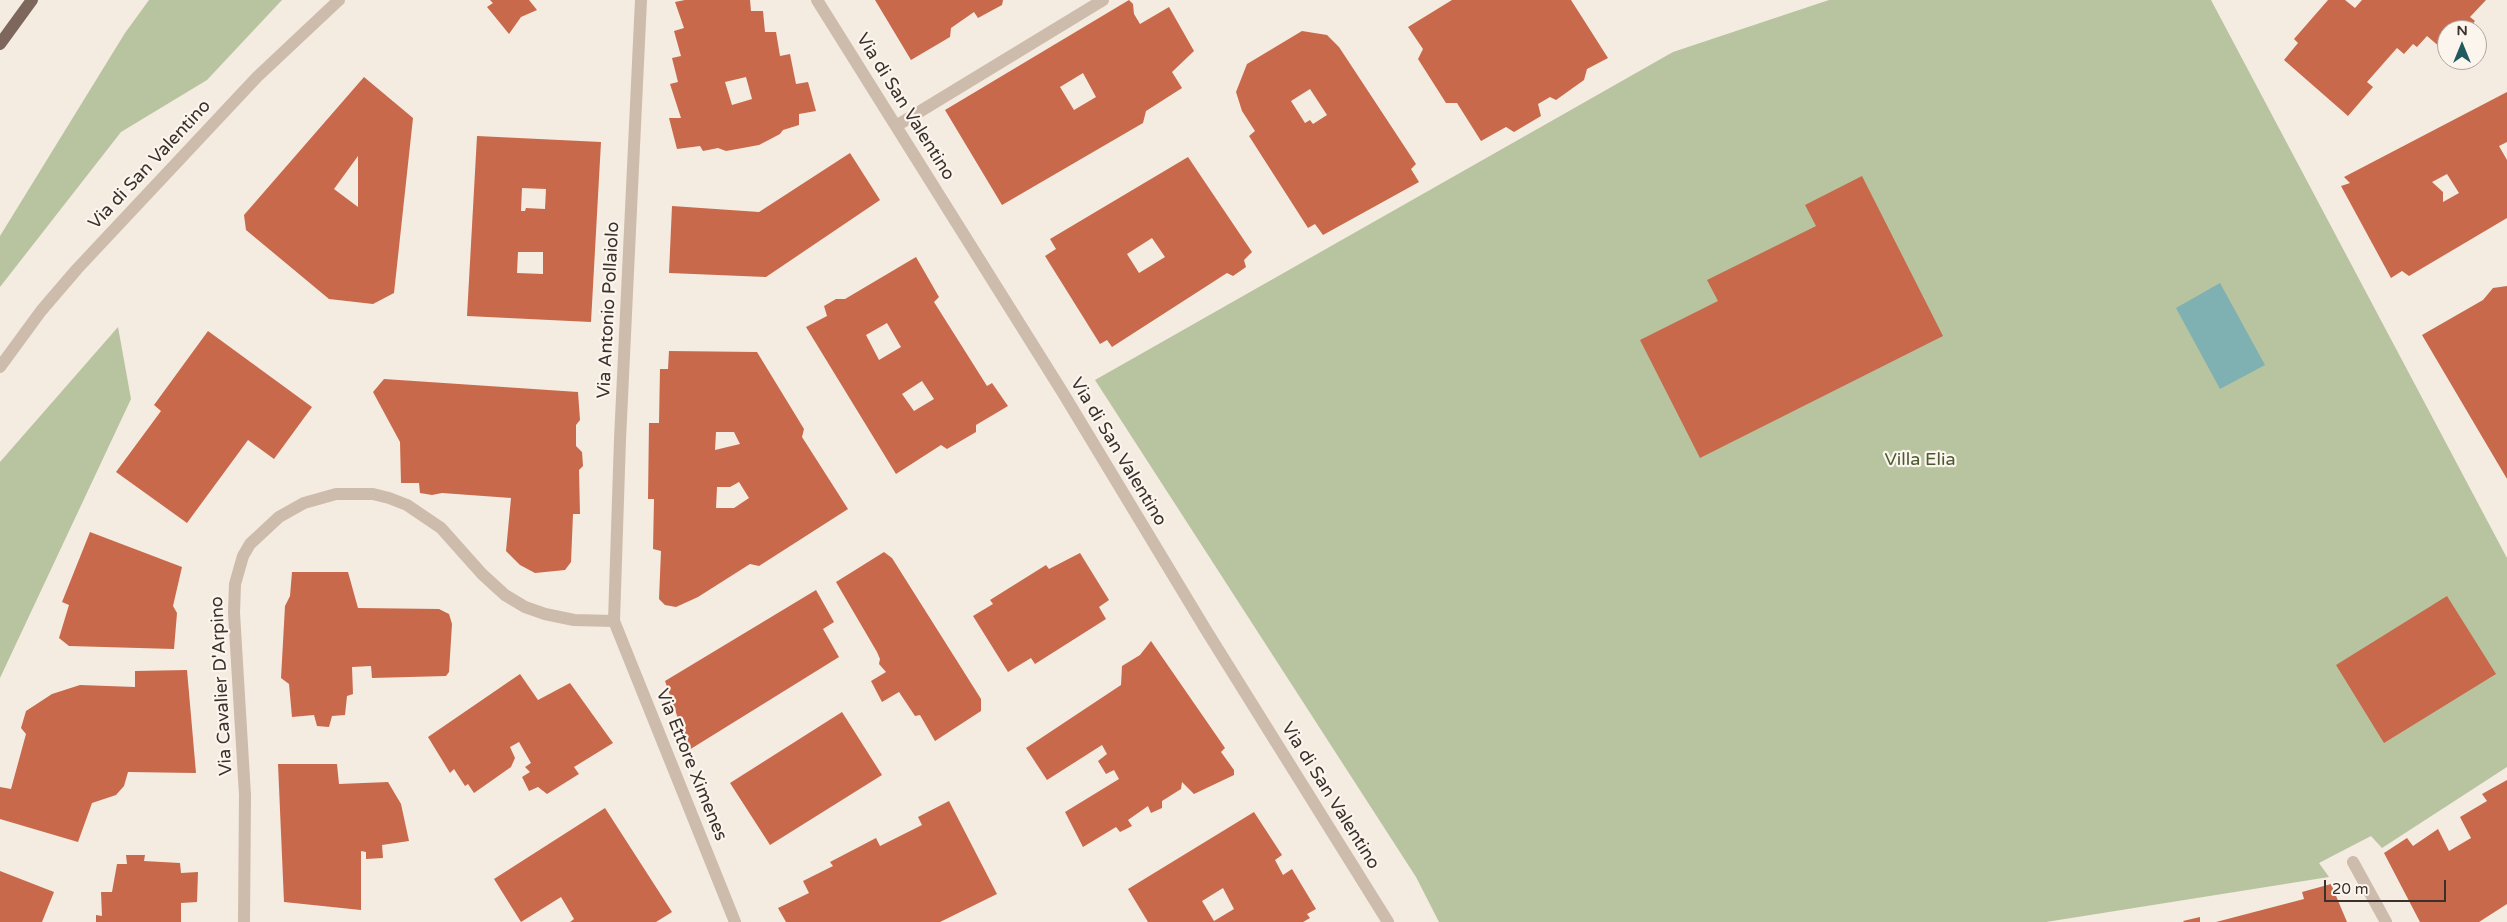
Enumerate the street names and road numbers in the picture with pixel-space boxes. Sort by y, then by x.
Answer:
street label: Via di San Valentino [851,30,959,184]
street label: Via di San Valentino [84,96,216,234]
street label: Via Antonio Pollaiolo [594,221,624,399]
street label: Via di San Valentino [1065,374,1171,530]
street label: Via Cavalier D'Arpino [207,596,237,776]
street label: Via Ettore Ximenes [651,686,731,844]
street label: Via di San Valentino [1276,719,1384,873]

